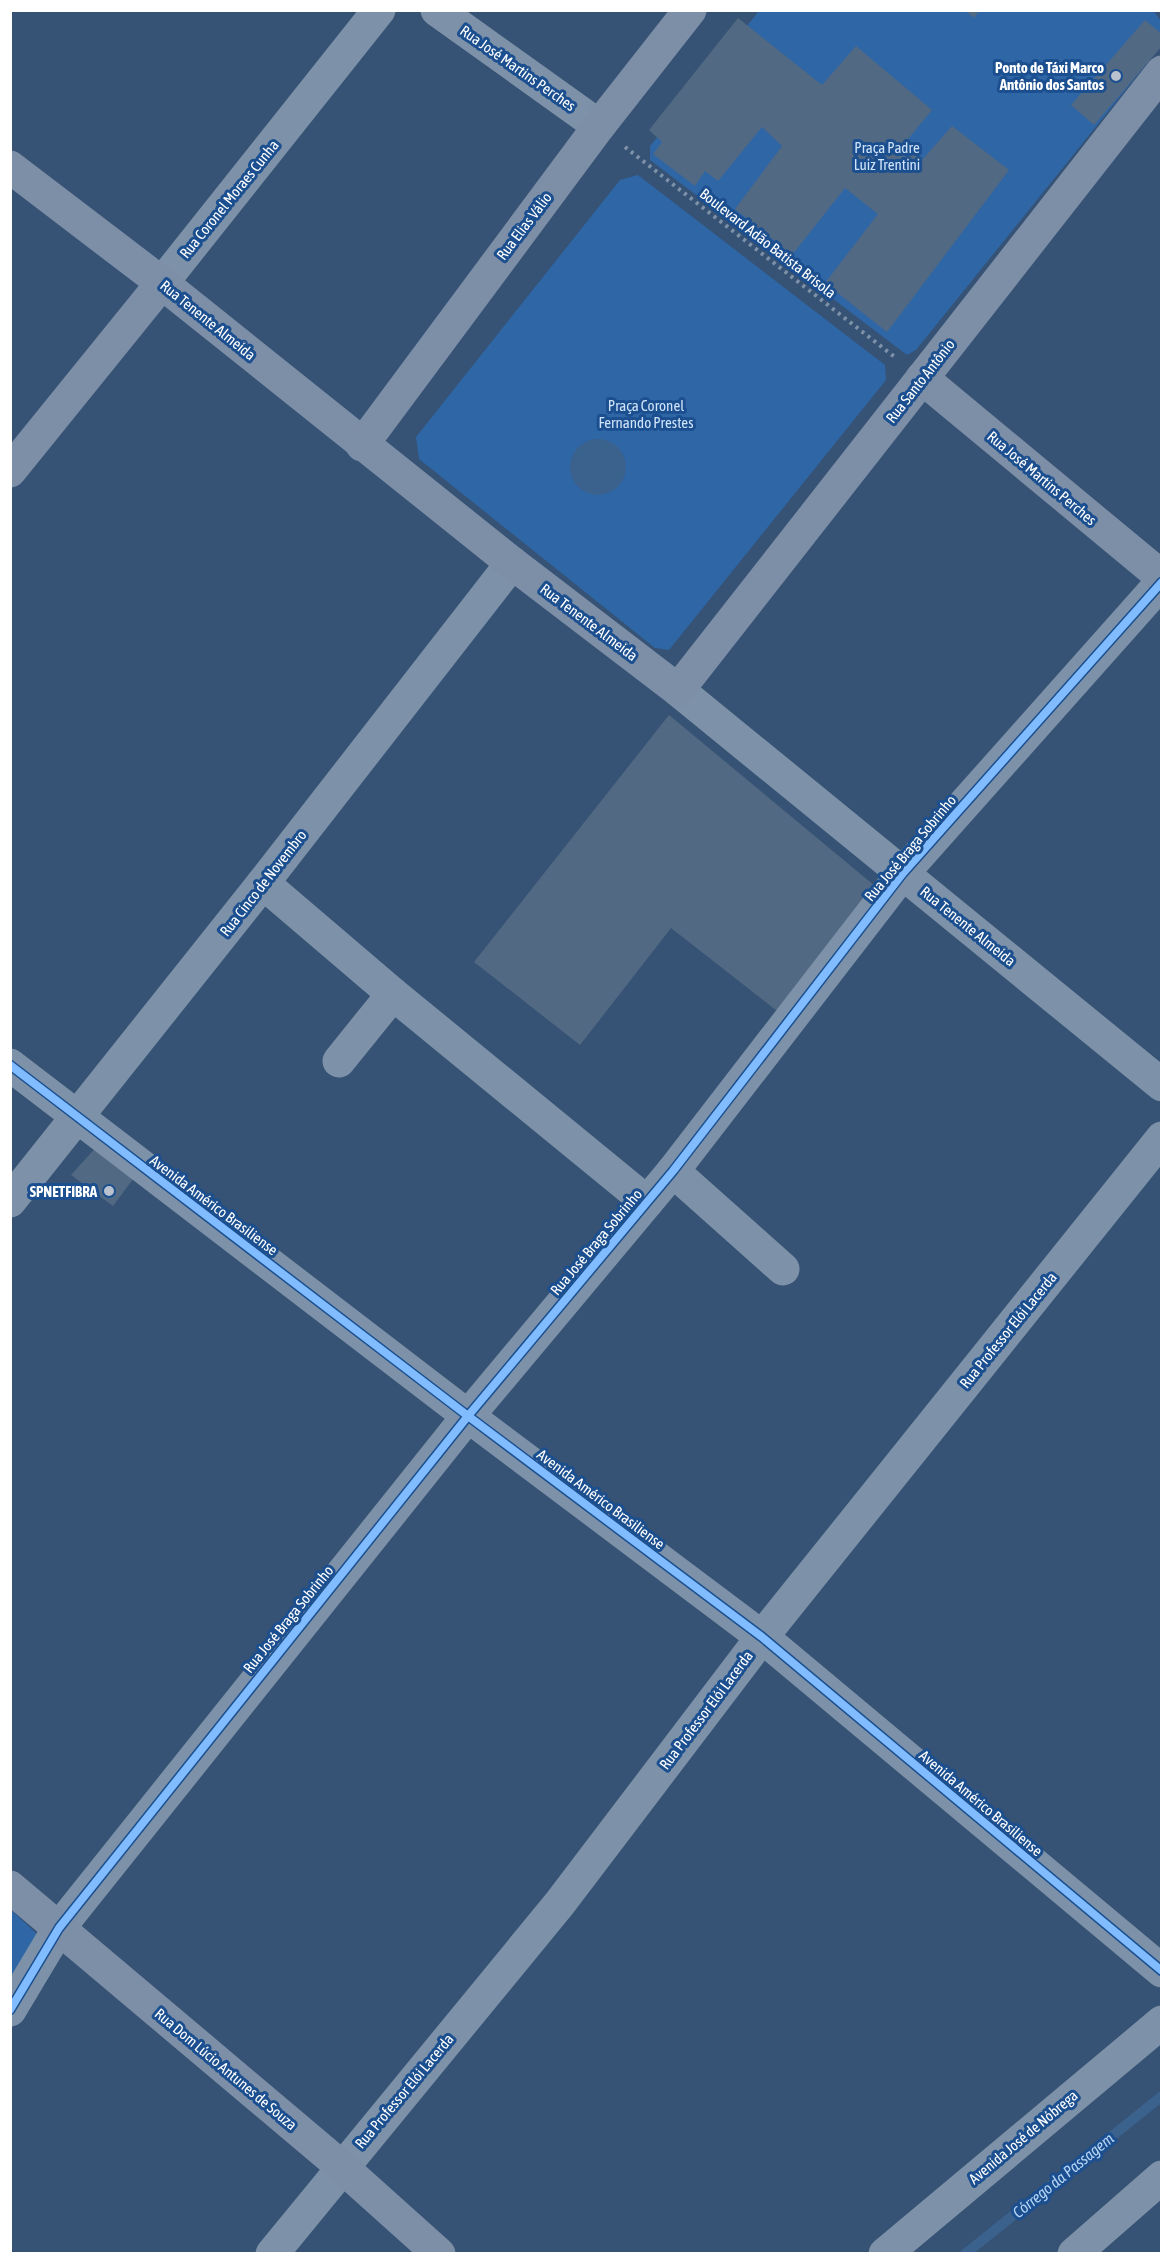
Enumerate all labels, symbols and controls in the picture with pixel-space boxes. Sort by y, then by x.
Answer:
street label: Rua José Martins Perches [457,22,579,114]
place label: Ponto de Táxi Marco Antônio dos Santos [995,59,1105,93]
marker: Ponto de Táxi Marco Antônio dos Santos [1109,69,1123,83]
street label: Rua Coronel Moraes Cunha [176,136,282,261]
park label: Praça Padre Luiz Trentini [854,139,920,173]
street label: Boulevard Adão Batista Brisola [697,185,839,301]
street label: Rua Elias Válio [493,189,555,263]
street label: Rua Tenente Almeida [157,277,259,363]
street label: Rua Santo Antônio [882,336,958,426]
park label: Praça Coronel Fernando Prestes [599,397,693,431]
street label: Rua José Martins Perches [984,428,1100,528]
street label: Rua Tenente Almeida [537,580,641,664]
street label: Rua José Braga Sobrinho [861,792,959,904]
street label: Rua Cinco de Novembro [216,827,310,939]
street label: Rua Tenente Almeida [917,883,1019,969]
street label: Avenida Américo Brasiliense [147,1152,281,1259]
place label: SPNETFIBRA [30,1183,98,1200]
marker: SPNETFIBRA [102,1184,116,1198]
street label: Rua José Braga Sobrinho [547,1186,645,1298]
street label: Rua Professor Elói Lacerda [956,1269,1060,1391]
street label: Avenida Américo Brasiliense [534,1446,668,1553]
street label: Rua José Braga Sobrinho [240,1562,336,1676]
street label: Rua Professor Elói Lacerda [656,1647,756,1773]
street label: Avenida Américo Brasiliense [916,1747,1046,1859]
street label: Rua Dom Lúcio Antunes de Souza [152,2005,300,2133]
street label: Rua Professor Elói Lacerda [351,2030,457,2152]
street label: Avenida José de Nóbrega [965,2087,1081,2187]
water label: Córrego da Passagem [1009,2128,1118,2222]

